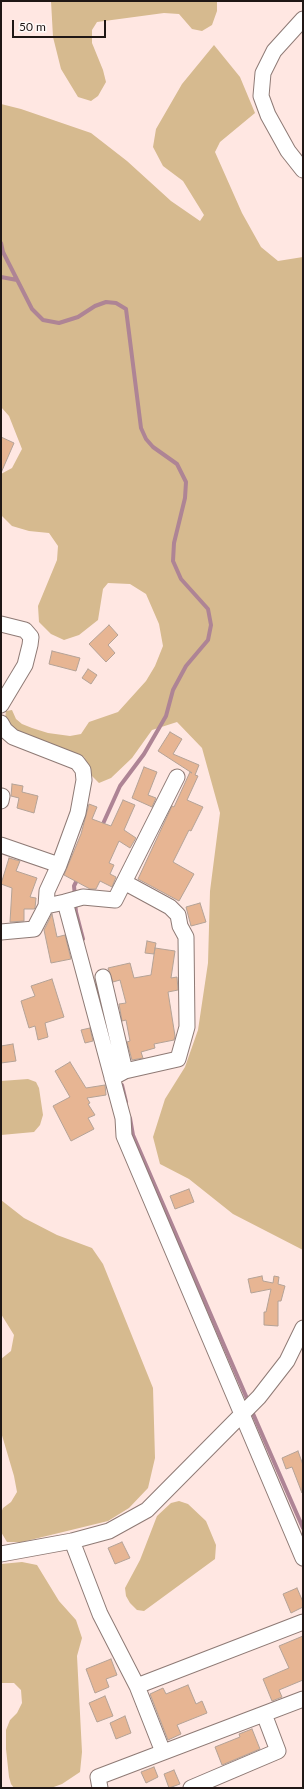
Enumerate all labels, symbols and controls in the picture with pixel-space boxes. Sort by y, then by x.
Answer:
scale bar [14,12,108,38]
text: 50 m [19,19,46,34]

